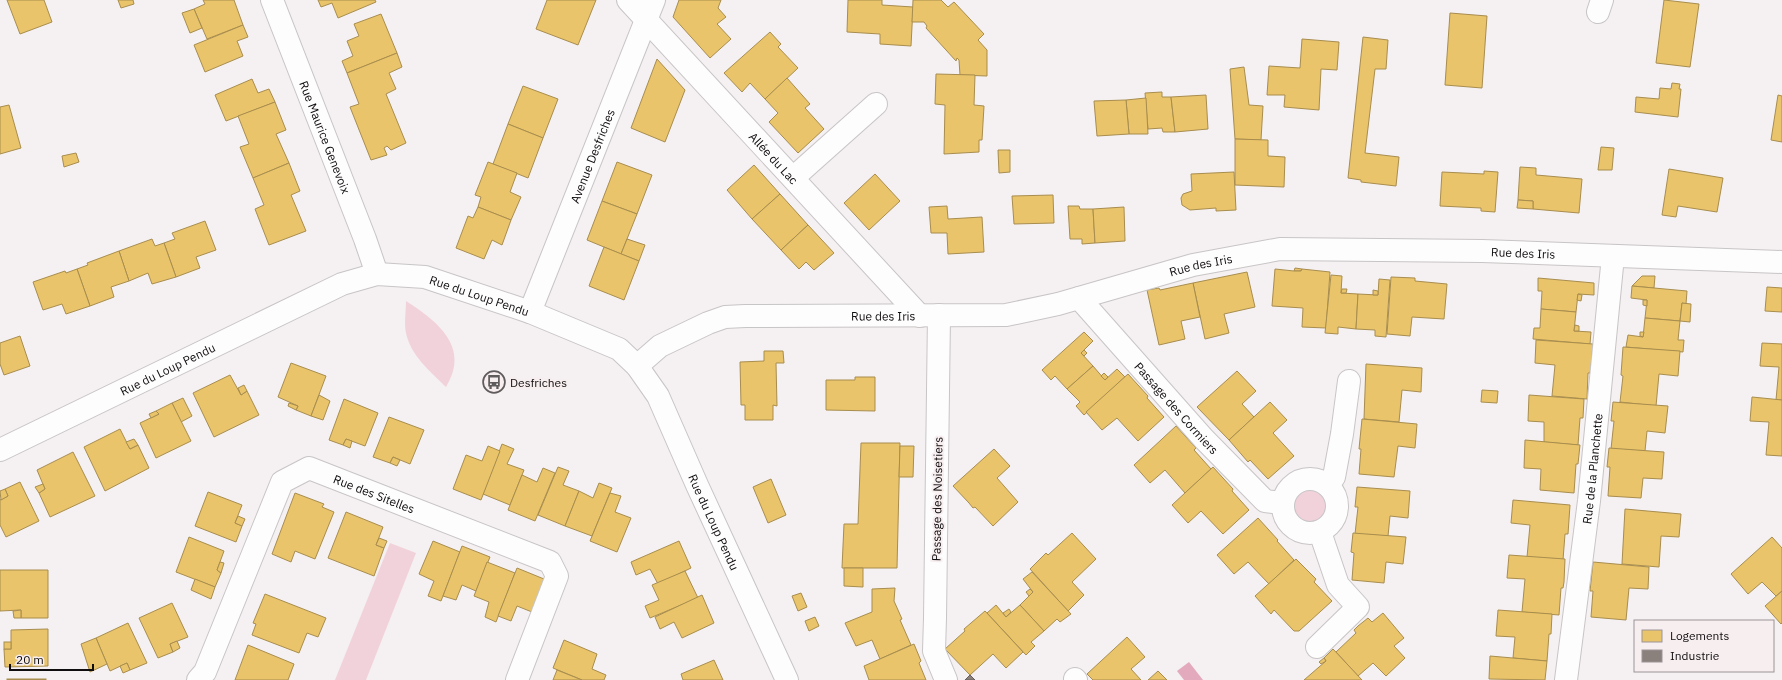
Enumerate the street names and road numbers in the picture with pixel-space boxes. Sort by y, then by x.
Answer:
street label: Rue Maurice Genevoix [297,78,354,195]
street label: Avenue Desfriches [567,106,618,205]
street label: Allée du Lac [746,129,802,187]
street label: Rue des Iris [1491,244,1556,261]
street label: Rue des Iris [1167,250,1234,279]
street label: Rue du Loup Pendu [428,272,531,319]
street label: Rue des Iris [851,308,916,323]
street label: Rue du Loup Pendu [117,339,217,398]
street label: Passage des Cormiers [1132,359,1222,457]
street label: Rue de la Planchette [1579,412,1605,525]
street label: Passage des Noisetiers [928,437,946,561]
street label: Rue des Sitelles [331,471,417,516]
street label: Rue du Loup Pendu [686,472,743,572]

